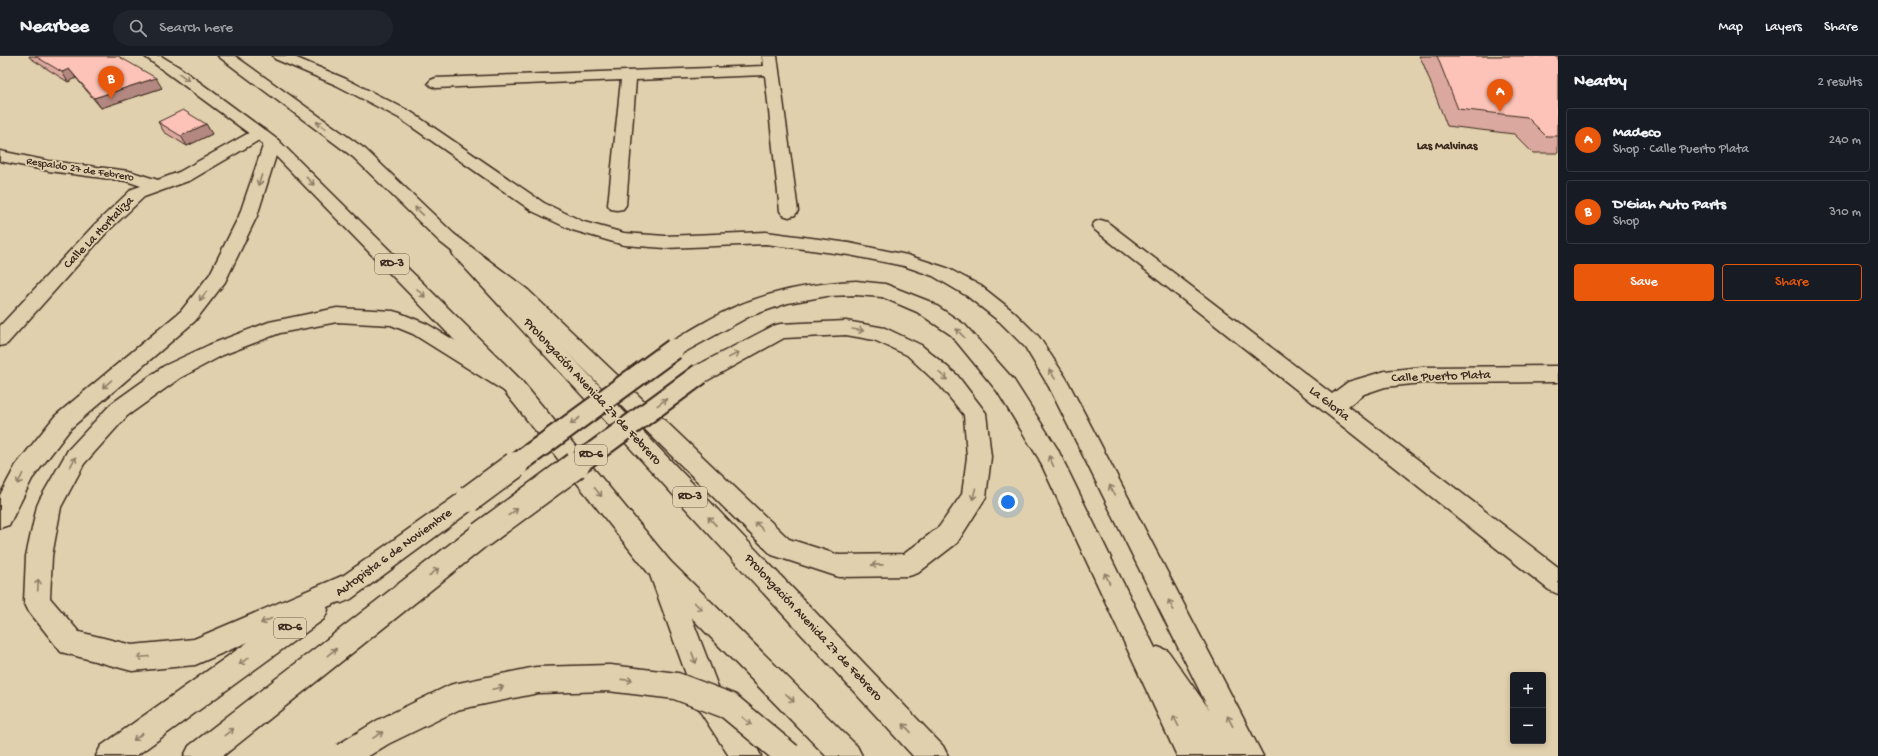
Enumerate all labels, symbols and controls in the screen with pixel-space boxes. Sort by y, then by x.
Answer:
search box [113,10,393,46]
text: Nearbee [20,16,89,39]
icon: search [127,17,149,39]
text: Search here [159,19,233,37]
text: Map [1719,19,1743,36]
text: Layers [1765,19,1802,36]
text: Share [1824,19,1858,36]
pin: B [98,66,124,99]
text: Nearby [1574,72,1627,92]
one-way arrow [178,73,189,81]
text: 2 results [1817,75,1862,90]
pin: A [1487,79,1513,112]
one-way arrow [316,121,327,129]
text: Madeco [1613,124,1661,142]
text: A [1584,133,1592,148]
text: 240 m [1829,133,1861,148]
district label: Las Malvinas [1417,140,1478,154]
text: Shop · Calle Puerto Plata [1613,142,1749,157]
street label: Respaldo 27 de Febrero [25,156,135,184]
one-way arrow [256,174,263,187]
one-way arrow [305,176,315,186]
street label: Calle La Hortaliza [61,193,138,272]
text: D'Giah Auto Parts [1613,196,1726,214]
text: B [1585,205,1591,220]
text: 310 m [1829,205,1861,220]
one-way arrow [414,206,424,215]
text: Shop [1613,214,1639,229]
road number: RD-3 [375,254,409,274]
button: Save [1574,264,1714,301]
button: Share [1722,264,1862,301]
one-way arrow [416,288,426,298]
one-way arrow [199,291,208,302]
street label: Prolongación Avenida 27 de Febrero [519,315,664,469]
one-way arrow [851,326,864,334]
one-way arrow [955,328,965,338]
one-way arrow [728,351,740,359]
one-way arrow [1048,368,1056,380]
street label: Calle Puerto Plata [1391,368,1492,386]
one-way arrow [938,371,948,381]
one-way arrow [102,379,113,388]
street label: La Gloria [1306,383,1353,425]
one-way arrow [657,398,668,406]
one-way arrow [570,417,581,425]
road number: RD-6 [575,445,607,465]
one-way arrow [1047,455,1054,467]
one-way arrow [70,456,78,468]
one-way arrow [16,473,24,485]
one-way arrow [1108,484,1115,496]
one-way arrow [594,486,603,497]
road number: RD-3 [673,487,707,507]
one-way arrow [969,487,977,500]
your location [998,492,1018,512]
street label: Autopista 6 de Noviembre [333,506,455,600]
one-way arrow [507,508,518,516]
one-way arrow [708,515,717,526]
one-way arrow [754,521,764,531]
street label: Prolongación Avenida 27 de Febrero [740,551,885,705]
one-way arrow [871,561,884,569]
one-way arrow [429,568,440,576]
one-way arrow [1103,573,1110,585]
one-way arrow [34,579,41,592]
one-way arrow [1167,600,1175,612]
one-way arrow [693,601,703,611]
one-way arrow [260,618,272,625]
road number: RD-6 [274,618,306,638]
one-way arrow [326,648,337,656]
one-way arrow [690,651,698,663]
one-way arrow [137,653,150,661]
one-way arrow [239,657,250,665]
map controls [1510,672,1546,744]
button: + [1510,672,1546,708]
one-way arrow [620,676,633,684]
one-way arrow [491,684,504,692]
one-way arrow [785,694,795,703]
button: − [1510,708,1546,744]
one-way arrow [1172,715,1179,727]
one-way arrow [1226,715,1234,727]
one-way arrow [742,716,753,725]
one-way arrow [903,723,912,733]
one-way arrow [224,728,235,736]
one-way arrow [372,731,384,739]
one-way arrow [133,732,144,741]

